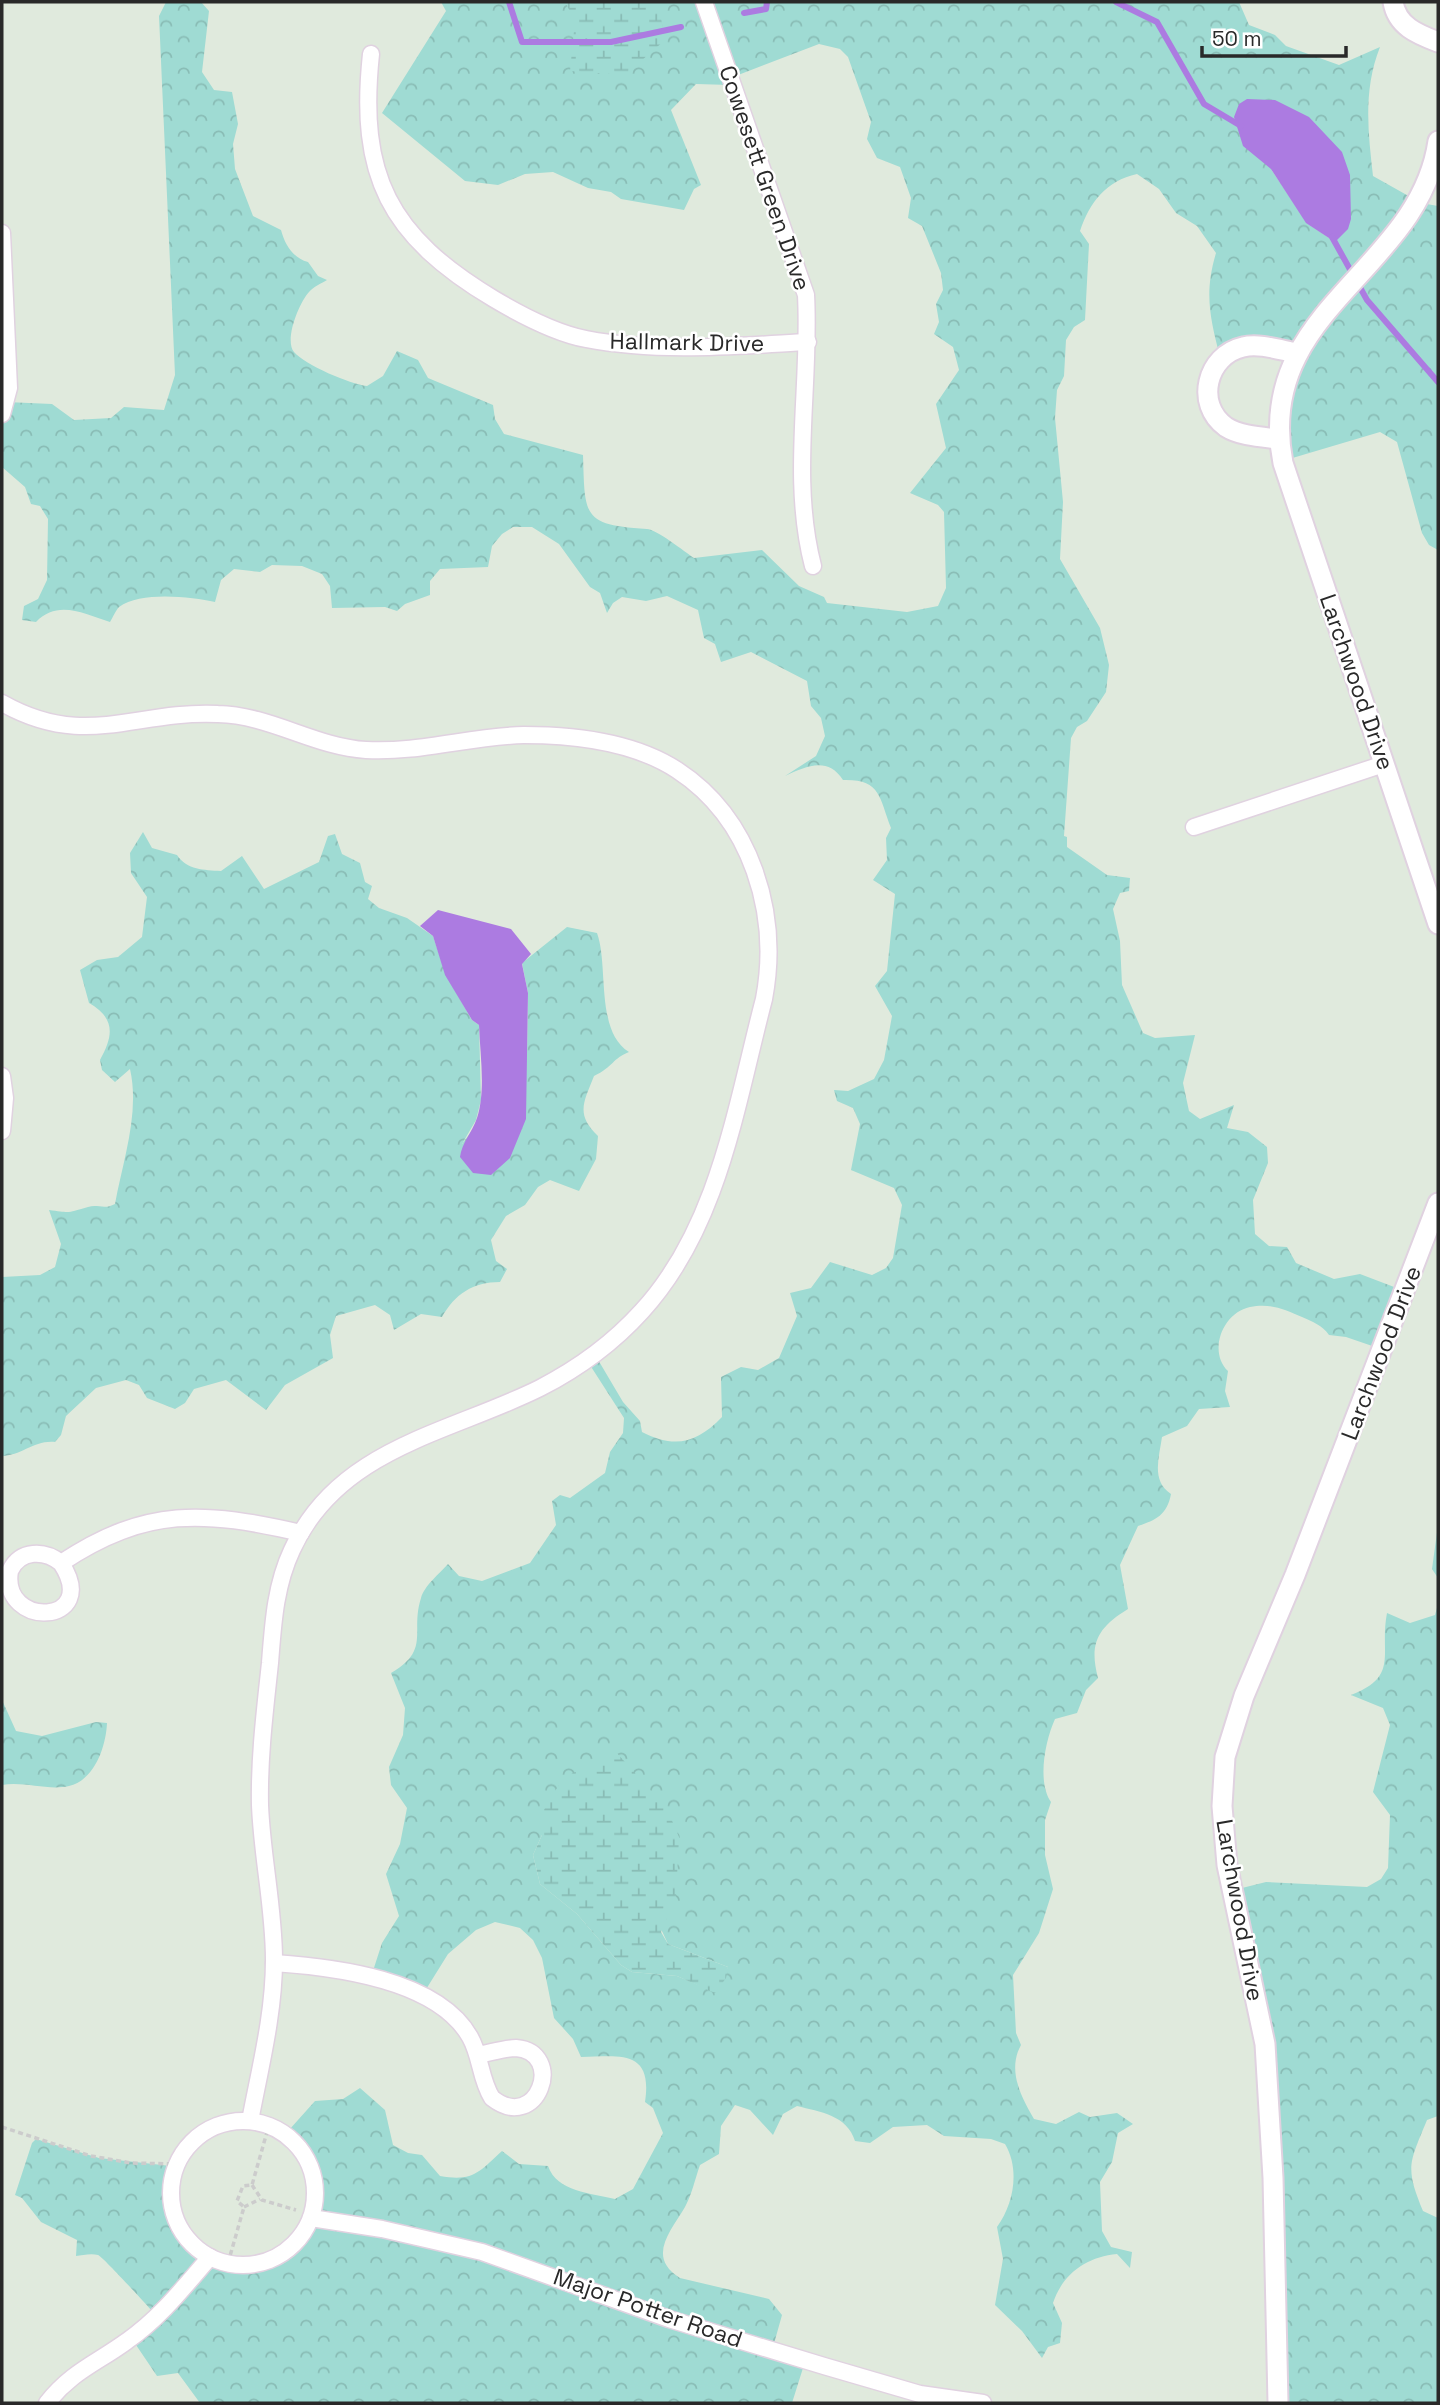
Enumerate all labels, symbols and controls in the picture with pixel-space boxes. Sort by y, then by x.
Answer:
scale bar [1202,14,1346,58]
text: 50 m [1212,25,1262,52]
street label: Cowesett Green Drive [712,62,818,294]
street label: Hallmark Drive [609,326,765,358]
street label: Larchwood Drive [1313,590,1401,774]
street label: Larchwood Drive [1334,1262,1428,1444]
street label: Larchwood Drive [1209,1817,1271,2003]
street label: Major Potter Road [550,2262,746,2354]

